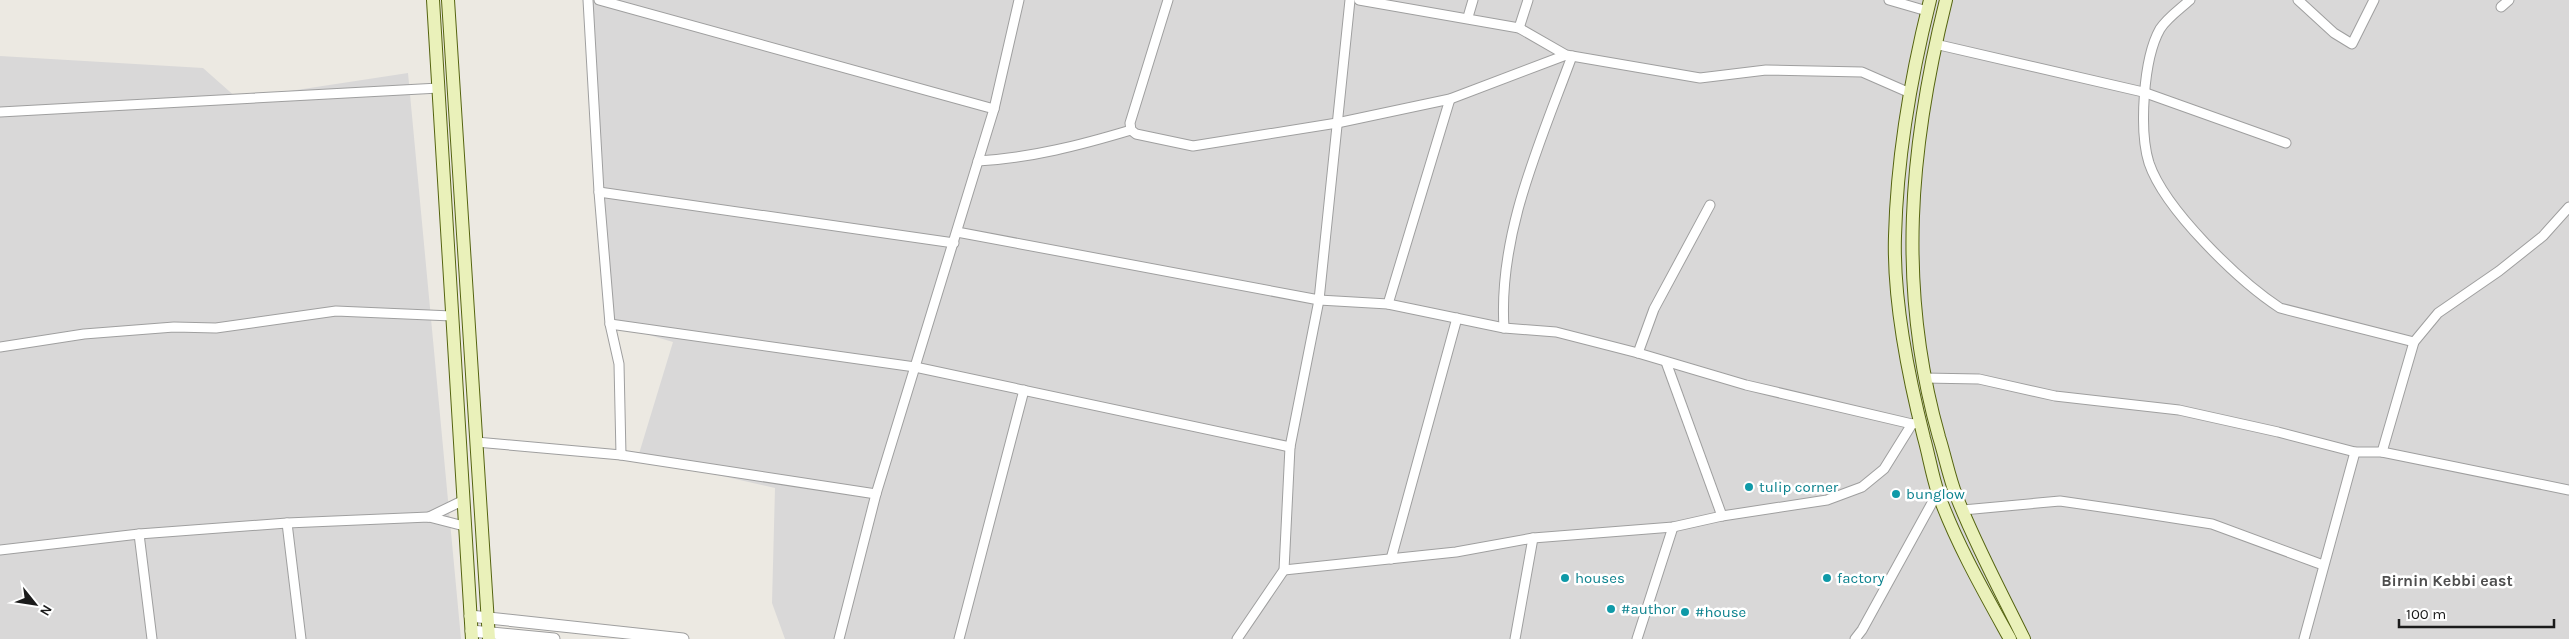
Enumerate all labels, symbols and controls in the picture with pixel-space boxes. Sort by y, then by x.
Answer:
place label: tulip corner [1759,478,1839,496]
marker: tulip corner [1743,481,1755,493]
place label: bunglow [1906,485,1965,503]
marker: bunglow [1890,488,1902,500]
place label: houses [1575,569,1625,587]
place label: factory [1837,569,1884,587]
district label: Birnin Kebbi east [2381,571,2513,590]
marker: houses [1559,572,1571,584]
marker: factory [1821,572,1833,584]
north arrow [10,579,60,629]
scale bar [2399,596,2554,628]
place label: #author [1621,600,1677,618]
text: N [36,602,56,619]
marker: #author [1605,603,1617,615]
place label: #house [1695,603,1746,621]
text: 100 m [2406,605,2446,623]
marker: #house [1679,606,1691,618]

